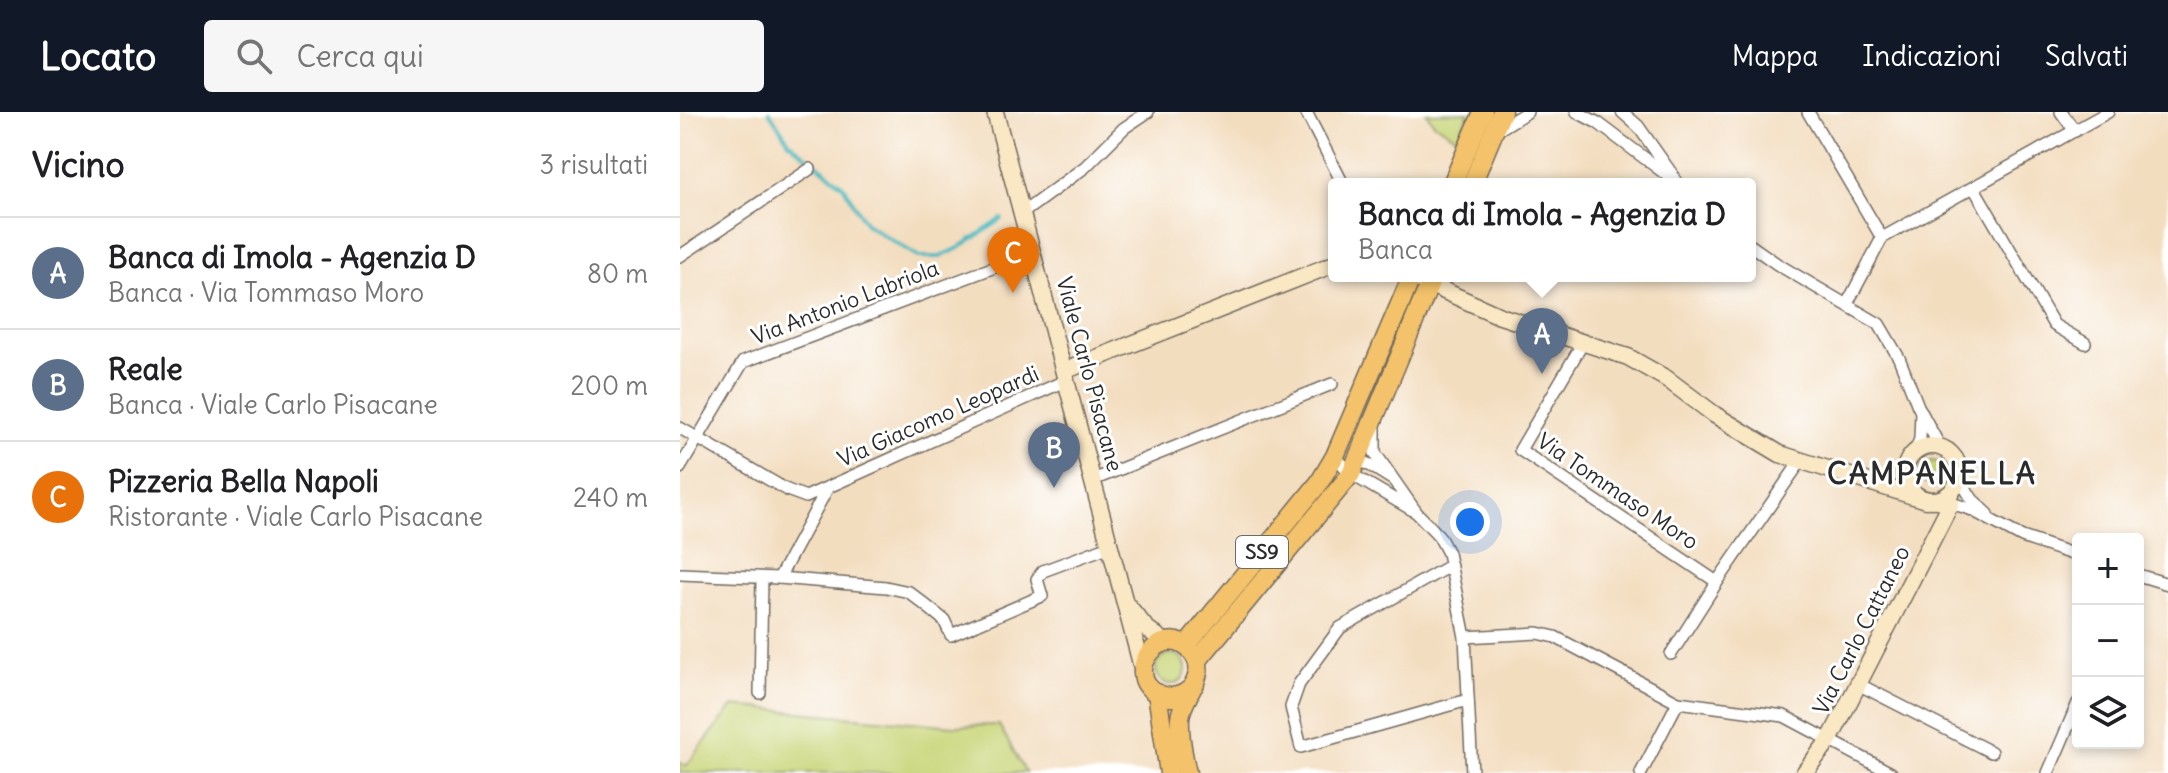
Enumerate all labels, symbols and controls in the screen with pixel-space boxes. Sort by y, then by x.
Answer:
search box [204,20,764,92]
text: Locato [40,33,156,80]
icon: search [232,34,276,78]
text: Cerca qui [296,37,424,75]
text: Mappa [1732,38,1818,74]
text: Indicazioni [1862,38,2001,74]
text: Salvati [2045,38,2128,74]
text: Vicino [32,143,125,186]
text: 3 risultati [540,148,648,181]
popup [1328,178,1756,282]
text: Banca di Imola - Agenzia D [1358,195,1726,233]
pin: C [987,227,1039,293]
text: Banca [1358,233,1433,266]
text: Banca di Imola - Agenzia D [108,238,476,276]
street label: Via Antonio Labriola [747,253,943,351]
text: A [50,257,66,290]
text: 80 m [587,257,648,290]
street label: Viale Carlo Pisacane [1051,274,1129,474]
text: Banca · Via Tommaso Moro [108,276,424,309]
pin: A [1516,308,1568,374]
text: Reale [108,350,183,388]
street label: Via Giacomo Leopardi [833,359,1043,473]
text: B [49,369,67,402]
text: 200 m [571,369,648,402]
text: Banca · Viale Carlo Pisacane [108,388,438,421]
pin: B [1028,422,1080,488]
street label: Via Tommaso Moro [1532,427,1704,555]
district label: CAMPANELLA [1827,454,2037,492]
text: Pizzeria Bella Napoli [108,462,379,500]
text: C [49,481,67,514]
text: 240 m [573,481,648,514]
text: Ristorante · Viale Carlo Pisacane [108,500,483,533]
your location [1450,502,1490,542]
map controls [2072,533,2144,749]
button: + [2072,533,2144,605]
road number: SS9 [1236,536,1288,568]
street label: Via Carlo Cattaneo [1806,541,1916,719]
button: − [2072,605,2144,677]
button: layers [2072,677,2144,749]

